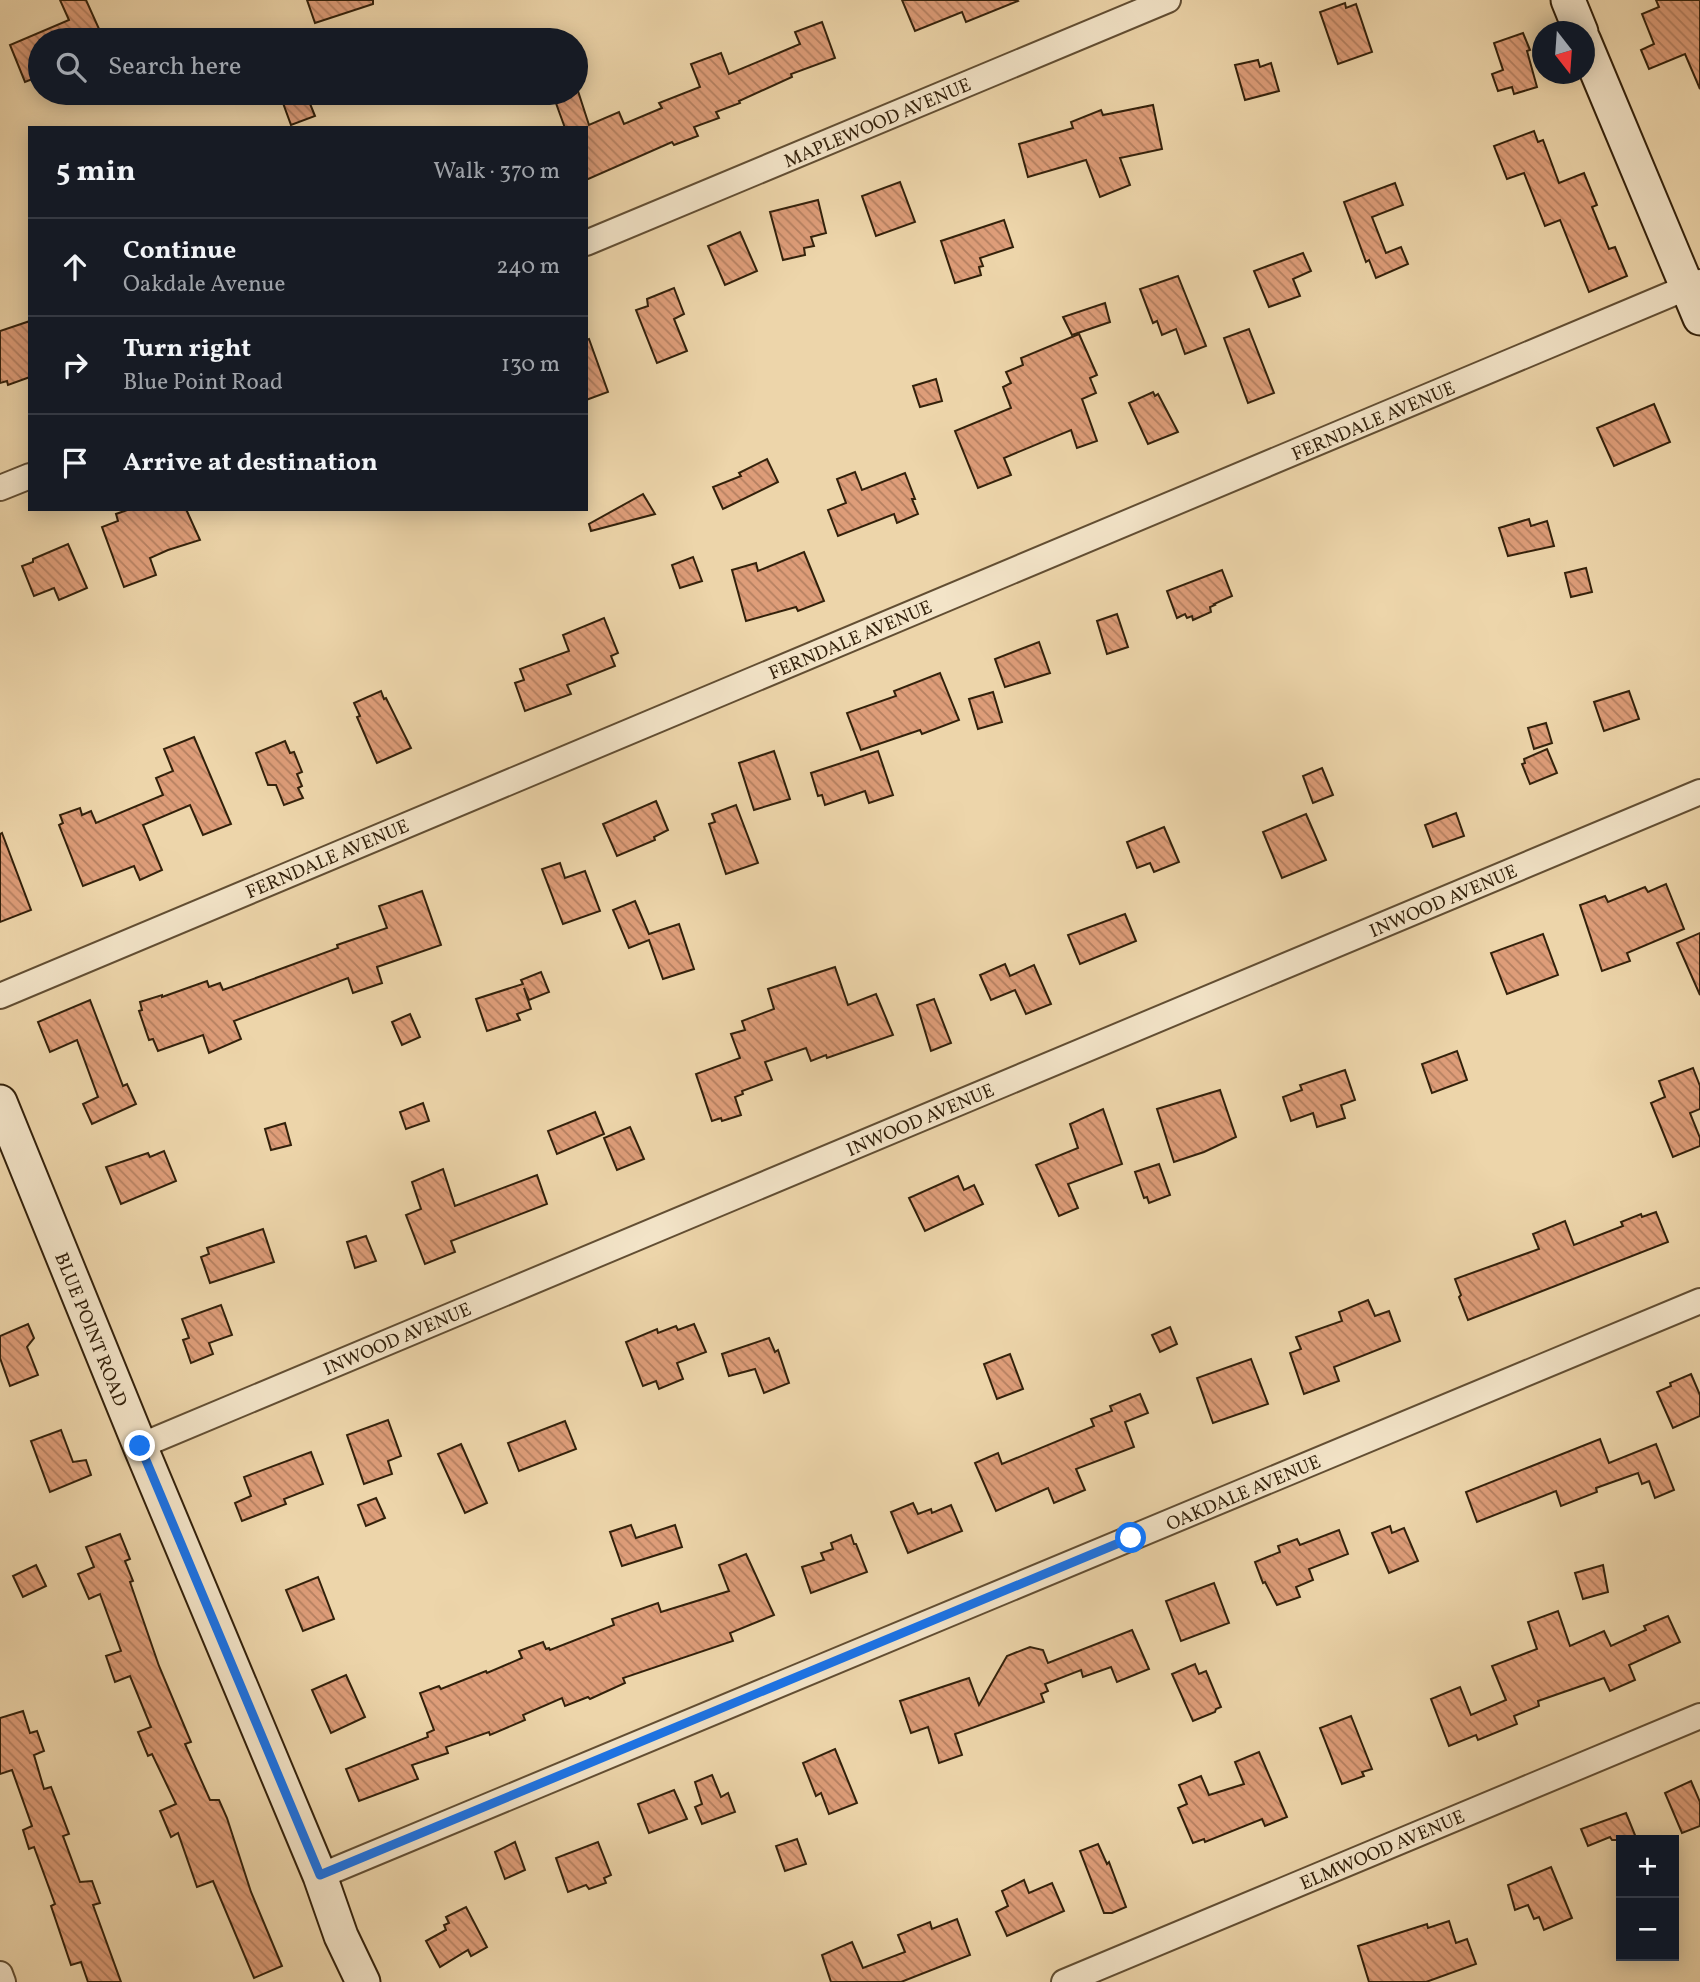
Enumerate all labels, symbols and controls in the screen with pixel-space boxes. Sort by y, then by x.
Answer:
north arrow [1532,21,1595,84]
search box [28,28,588,105]
icon: search [52,48,90,86]
text: Search here [108,49,241,85]
street label: MAPLEWOOD AVENUE [780,73,975,175]
text: 5 min [56,151,136,193]
text: Walk · 370 m [433,156,560,188]
text: Continue [123,233,236,269]
icon: ahead [56,248,94,286]
text: 240 m [496,251,560,283]
text: Oakdale Avenue [123,269,286,301]
text: Turn right [123,331,251,367]
icon: right [56,346,94,384]
text: 130 m [501,349,560,381]
text: Blue Point Road [123,367,283,399]
street label: FERNDALE AVENUE [1288,376,1460,468]
icon: arrive [56,444,94,482]
text: Arrive at destination [123,445,378,481]
street label: FERNDALE AVENUE [765,595,937,687]
street label: FERNDALE AVENUE [242,814,414,906]
street label: INWOOD AVENUE [1366,859,1522,945]
street label: INWOOD AVENUE [843,1078,999,1164]
street label: BLUE POINT ROAD [47,1249,133,1411]
street label: INWOOD AVENUE [320,1297,476,1383]
route end [124,1430,155,1461]
street label: OAKDALE AVENUE [1162,1449,1325,1538]
route start [1115,1522,1146,1553]
street label: ELMWOOD AVENUE [1296,1804,1469,1897]
map controls [1616,1835,1679,1961]
button: + [1616,1835,1679,1898]
button: − [1616,1898,1679,1961]

